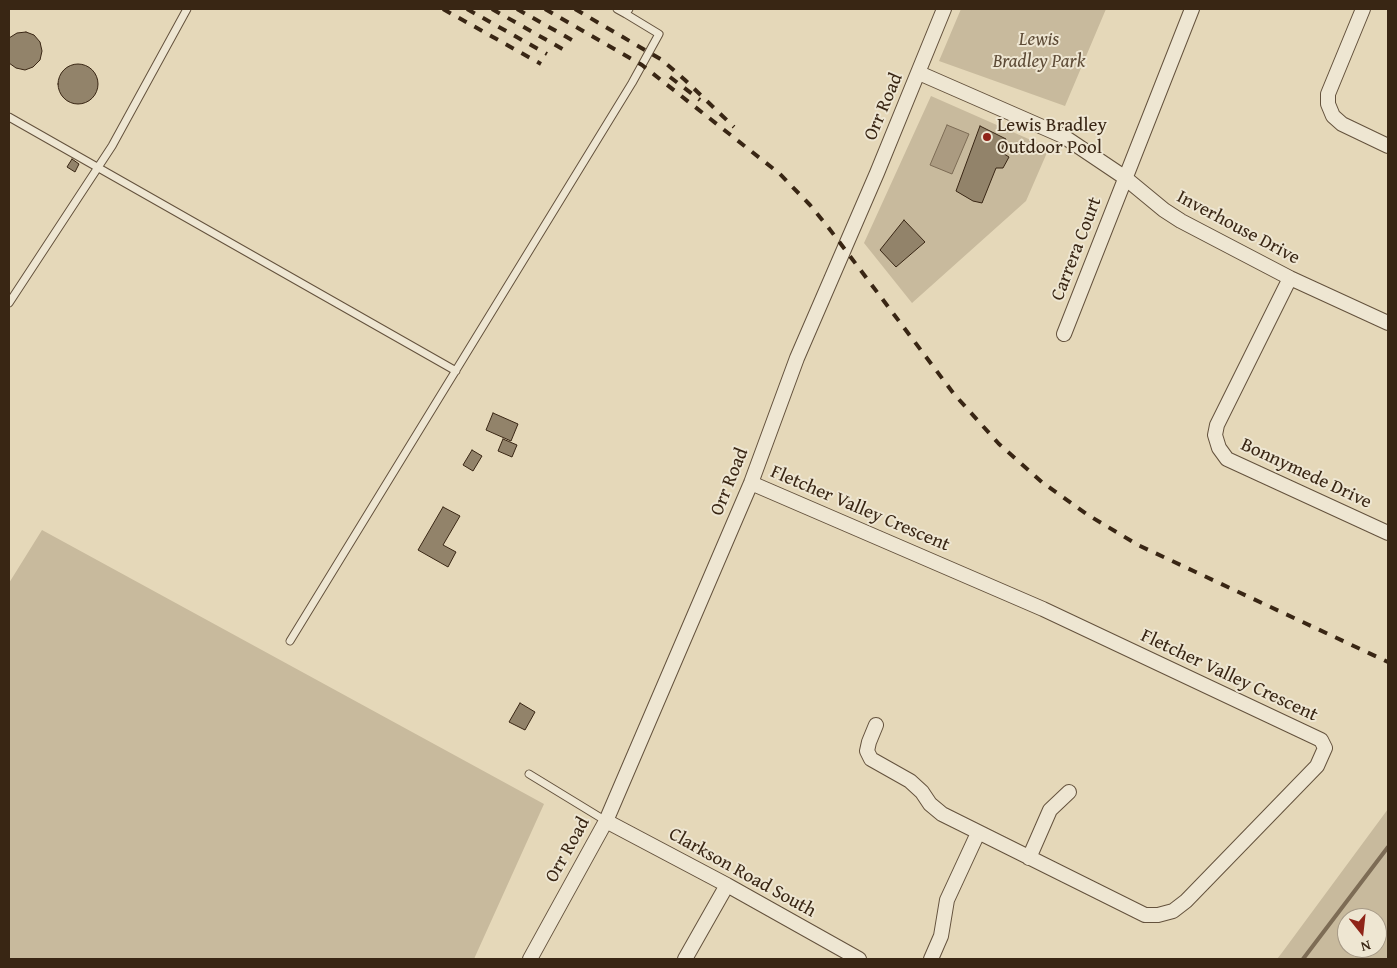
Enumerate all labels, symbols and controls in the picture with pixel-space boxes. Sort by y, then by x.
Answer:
park label: Lewis Bradley Park [993,29,1085,73]
street label: Orr Road [860,70,908,144]
place label: Lewis Bradley Outdoor Pool [997,115,1107,159]
marker: Lewis Bradley Outdoor Pool [981,131,993,143]
street label: Inverhouse Drive [1173,186,1303,270]
street label: Carrera Court [1047,194,1107,304]
street label: Bonnymede Drive [1237,434,1375,514]
street label: Orr Road [706,445,754,519]
street label: Fletcher Valley Crescent [767,461,953,557]
street label: Fletcher Valley Crescent [1137,625,1321,727]
street label: Orr Road [541,813,595,887]
street label: Clarkson Road South [664,823,820,923]
north arrow [1337,908,1387,958]
text: N [1359,936,1373,957]

